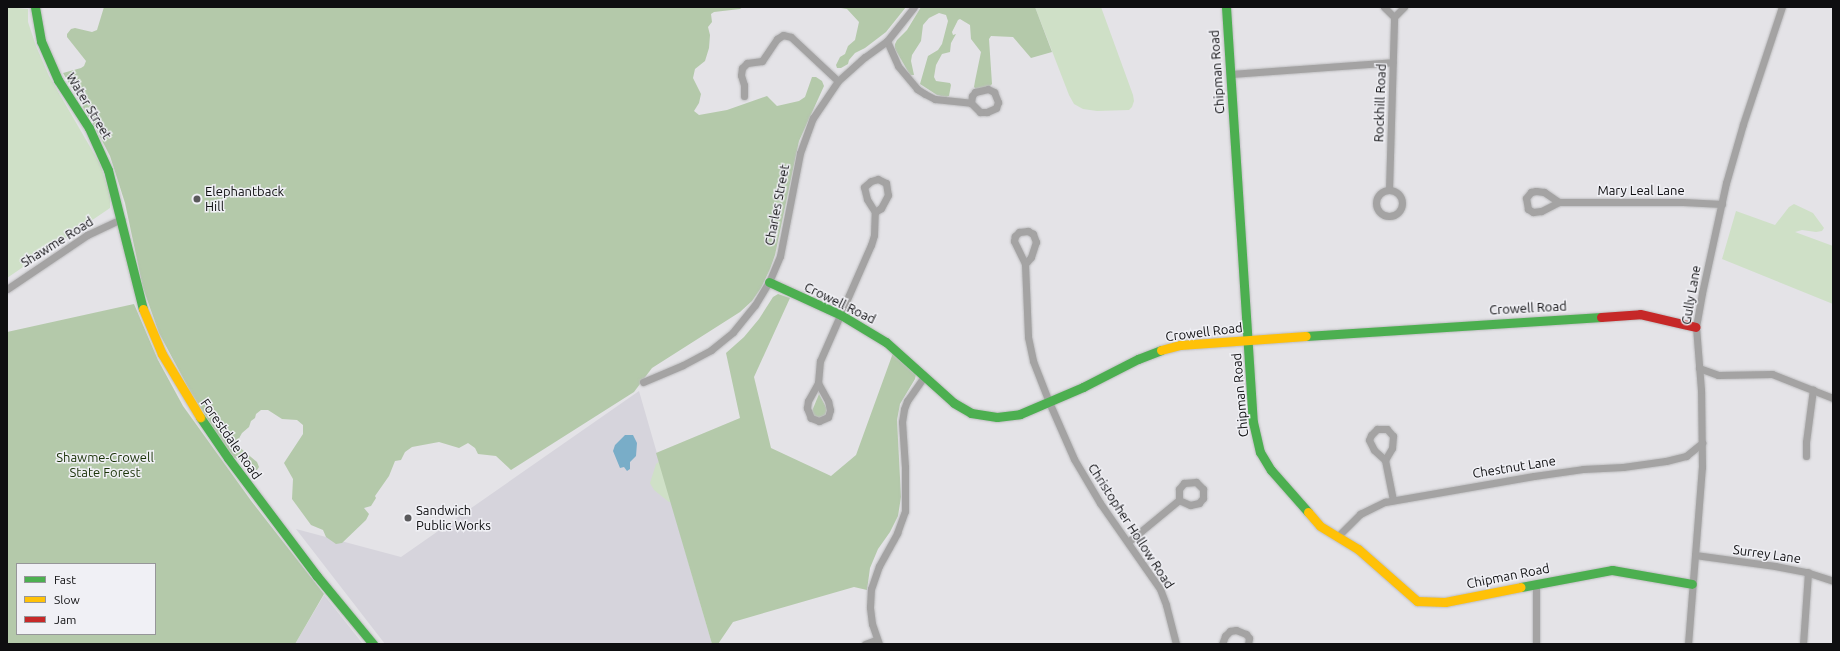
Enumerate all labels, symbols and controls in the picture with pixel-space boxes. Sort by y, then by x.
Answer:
street label: Chipman Road [1206,29,1228,115]
street label: Rockhill Road [1371,63,1389,143]
street label: Water Street [63,70,115,142]
street label: Charles Street [761,163,793,247]
street label: Mary Leal Lane [1597,182,1685,198]
place label: Elephantback Hill [205,184,284,215]
marker: Elephantback Hill [192,194,202,204]
street label: Shawme Road [18,214,96,270]
street label: Gully Lane [1678,264,1704,326]
street label: Crowell Road [802,279,878,327]
street label: Crowell Road [1489,298,1567,318]
street label: Crowell Road [1165,320,1243,344]
street label: Chipman Road [1229,352,1251,438]
street label: Forestdale Road [197,396,265,482]
park label: Shawme-Crowell State Forest [56,450,154,481]
street label: Chestnut Lane [1471,453,1557,481]
street label: Christopher Hollow Road [1085,461,1177,591]
place label: Sandwich Public Works [416,503,491,534]
marker: Sandwich Public Works [403,513,413,523]
street label: Surrey Lane [1732,542,1802,566]
street label: Chipman Road [1465,560,1551,592]
legend [16,563,156,635]
text: Fast [54,573,76,586]
text: Slow [54,593,80,606]
text: Jam [54,613,76,626]

